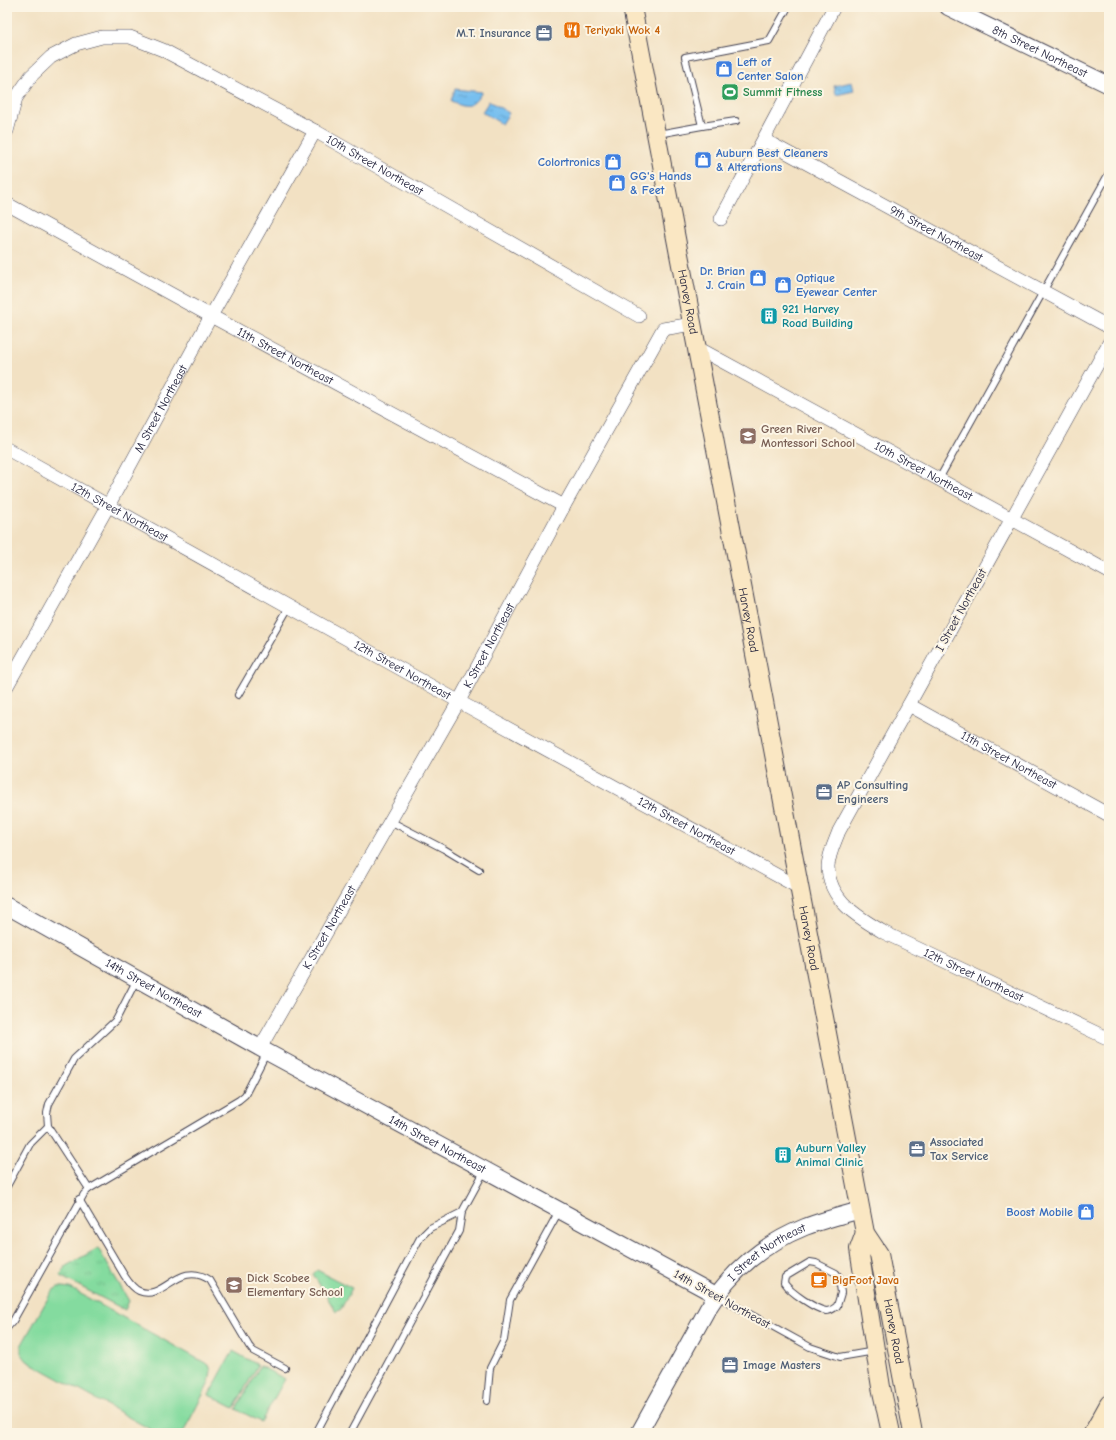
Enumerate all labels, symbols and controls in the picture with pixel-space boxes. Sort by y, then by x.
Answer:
restaurant icon: Teriyaki Wok 4 [562,20,582,40]
office icon: M.T. Insurance [534,23,554,43]
place label: Teriyaki Wok 4 [585,23,660,37]
street label: 8th Street Northeast [990,23,1090,81]
place label: M.T. Insurance [456,26,531,40]
place label: Left of Center Salon [737,55,803,83]
shop icon: Left of Center Salon [714,59,734,79]
sports icon: Summit Fitness [720,82,740,102]
place label: Summit Fitness [743,85,822,99]
street label: 10th Street Northeast [324,132,426,199]
place label: Auburn Best Cleaners & Alterations [716,146,828,174]
shop icon: Auburn Best Cleaners & Alterations [693,150,713,170]
shop icon: Colortronics [603,152,623,172]
place label: Colortronics [538,155,600,169]
place label: GG's Hands & Feet [630,169,691,197]
shop icon: GG's Hands & Feet [607,173,627,193]
street label: 9th Street Northeast [887,202,986,265]
place label: Dr. Brian J. Crain [700,264,745,292]
street label: Harvey Road [675,268,701,335]
shop icon: Dr. Brian J. Crain [748,268,768,288]
place label: Optique Eyewear Center [796,271,877,299]
shop icon: Optique Eyewear Center [773,275,793,295]
place label: 921 Harvey Road Building [782,302,853,330]
building icon: 921 Harvey Road Building [759,306,779,326]
street label: 11th Street Northeast [235,324,336,388]
street label: M Street Northeast [131,362,190,455]
place label: Green River Montessori School [761,422,855,450]
school or university icon: Green River Montessori School [738,426,758,446]
street label: 10th Street Northeast [872,439,975,504]
street label: 12th Street Northeast [69,479,171,545]
street label: I Street Northeast [933,566,990,654]
street label: Harvey Road [735,586,762,654]
street label: K Street Northeast [460,600,518,690]
street label: 12th Street Northeast [352,637,454,703]
street label: 11th Street Northeast [959,728,1060,792]
place label: AP Consulting Engineers [837,778,909,806]
office icon: AP Consulting Engineers [814,782,834,802]
street label: 12th Street Northeast [635,794,738,858]
street label: K Street Northeast [300,883,359,972]
street label: Harvey Road [796,905,822,972]
street label: 12th Street Northeast [921,945,1026,1005]
street label: 14th Street Northeast [103,956,205,1021]
street label: 14th Street Northeast [387,1112,489,1176]
place label: Associated Tax Service [930,1135,989,1163]
office icon: Associated Tax Service [907,1139,927,1159]
place label: Auburn Valley Animal Clinic [796,1141,867,1169]
building icon: Auburn Valley Animal Clinic [773,1145,793,1165]
shop icon: Boost Mobile [1076,1202,1096,1222]
place label: Boost Mobile [1006,1205,1073,1219]
street label: I Street Northeast [725,1220,808,1284]
street label: 14th Street Northeast [671,1267,773,1332]
cafe icon: BigFoot Java [809,1270,829,1290]
place label: Dick Scobee Elementary School [247,1271,343,1299]
place label: BigFoot Java [832,1273,899,1287]
school or university icon: Dick Scobee Elementary School [224,1275,244,1295]
street label: Harvey Road [881,1298,907,1365]
office icon: Image Masters [720,1355,740,1375]
place label: Image Masters [743,1358,821,1372]

